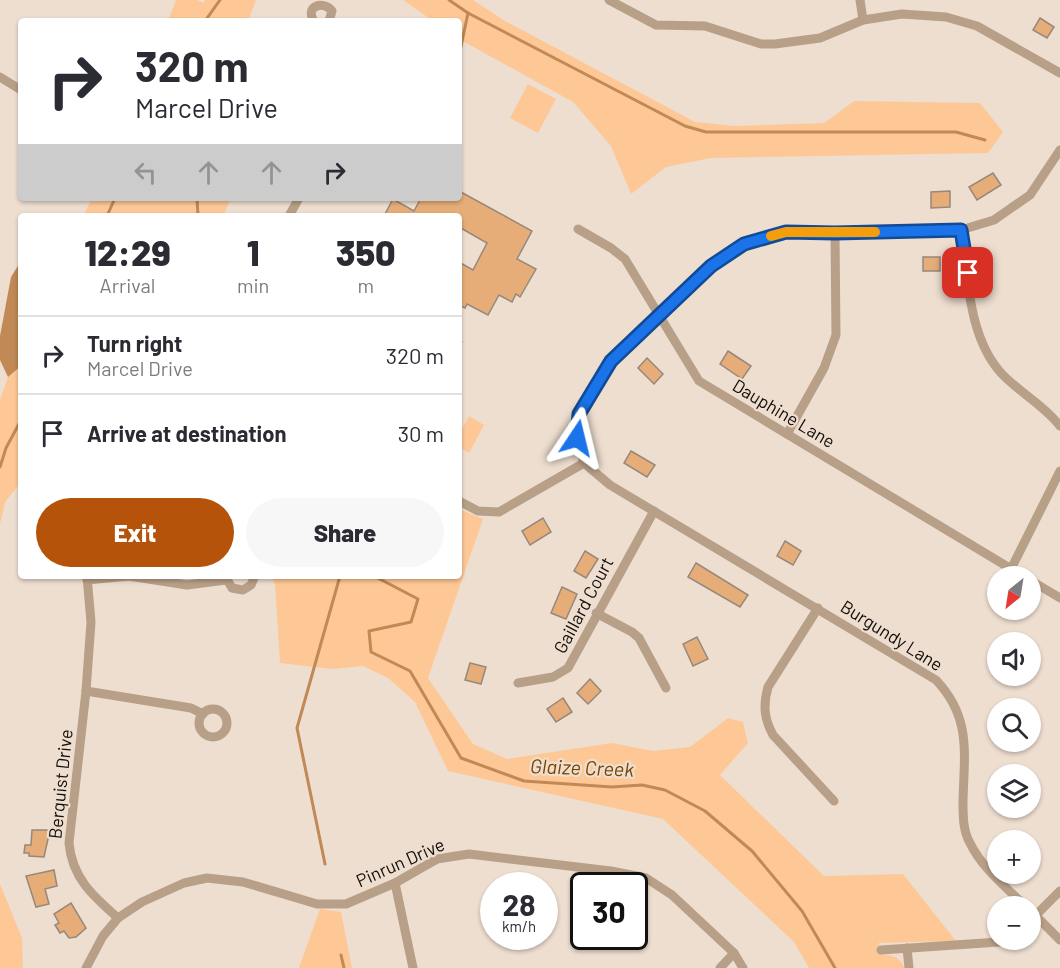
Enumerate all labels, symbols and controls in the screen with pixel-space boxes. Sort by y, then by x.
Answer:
text: 320 m [135,40,249,90]
icon: right [36,42,114,120]
text: Marcel Drive [135,91,278,123]
icon: left [129,156,162,189]
icon: ahead [192,156,225,189]
icon: ahead [255,156,288,189]
icon: right [318,156,351,189]
text: 12:29 [84,230,171,273]
text: 1 [247,230,260,273]
text: 350 [336,230,396,273]
pin [942,247,993,298]
icon: arrive [951,256,984,289]
text: Arrival [100,273,155,297]
text: min [237,273,269,297]
text: m [357,273,374,297]
text: Turn right [87,330,182,356]
icon: right [36,339,69,372]
text: 320 m [386,342,444,368]
text: Marcel Drive [87,356,193,380]
street label: Dauphine Lane [729,374,839,452]
position arrow [545,406,609,470]
icon: arrive [36,417,69,450]
text: Arrive at destination [87,420,286,446]
text: 30 m [398,420,444,446]
button: Exit [36,498,234,567]
button: Share [246,498,444,567]
street label: Gaillard Court [548,553,618,657]
north arrow [987,566,1041,620]
map controls [987,566,1041,950]
street label: Burgundy Lane [837,595,947,675]
button: sound [987,632,1041,686]
button: search [987,698,1041,752]
street label: Berquist Drive [43,728,77,840]
water label: Glaize Creek [530,753,635,781]
button: layers [987,764,1041,818]
button: + [987,830,1041,884]
street label: Pinrun Drive [352,833,448,891]
speed limit sign: 30 [570,872,648,950]
text: 28 [502,886,536,922]
button: − [987,896,1041,950]
text: km/h [502,917,536,935]

